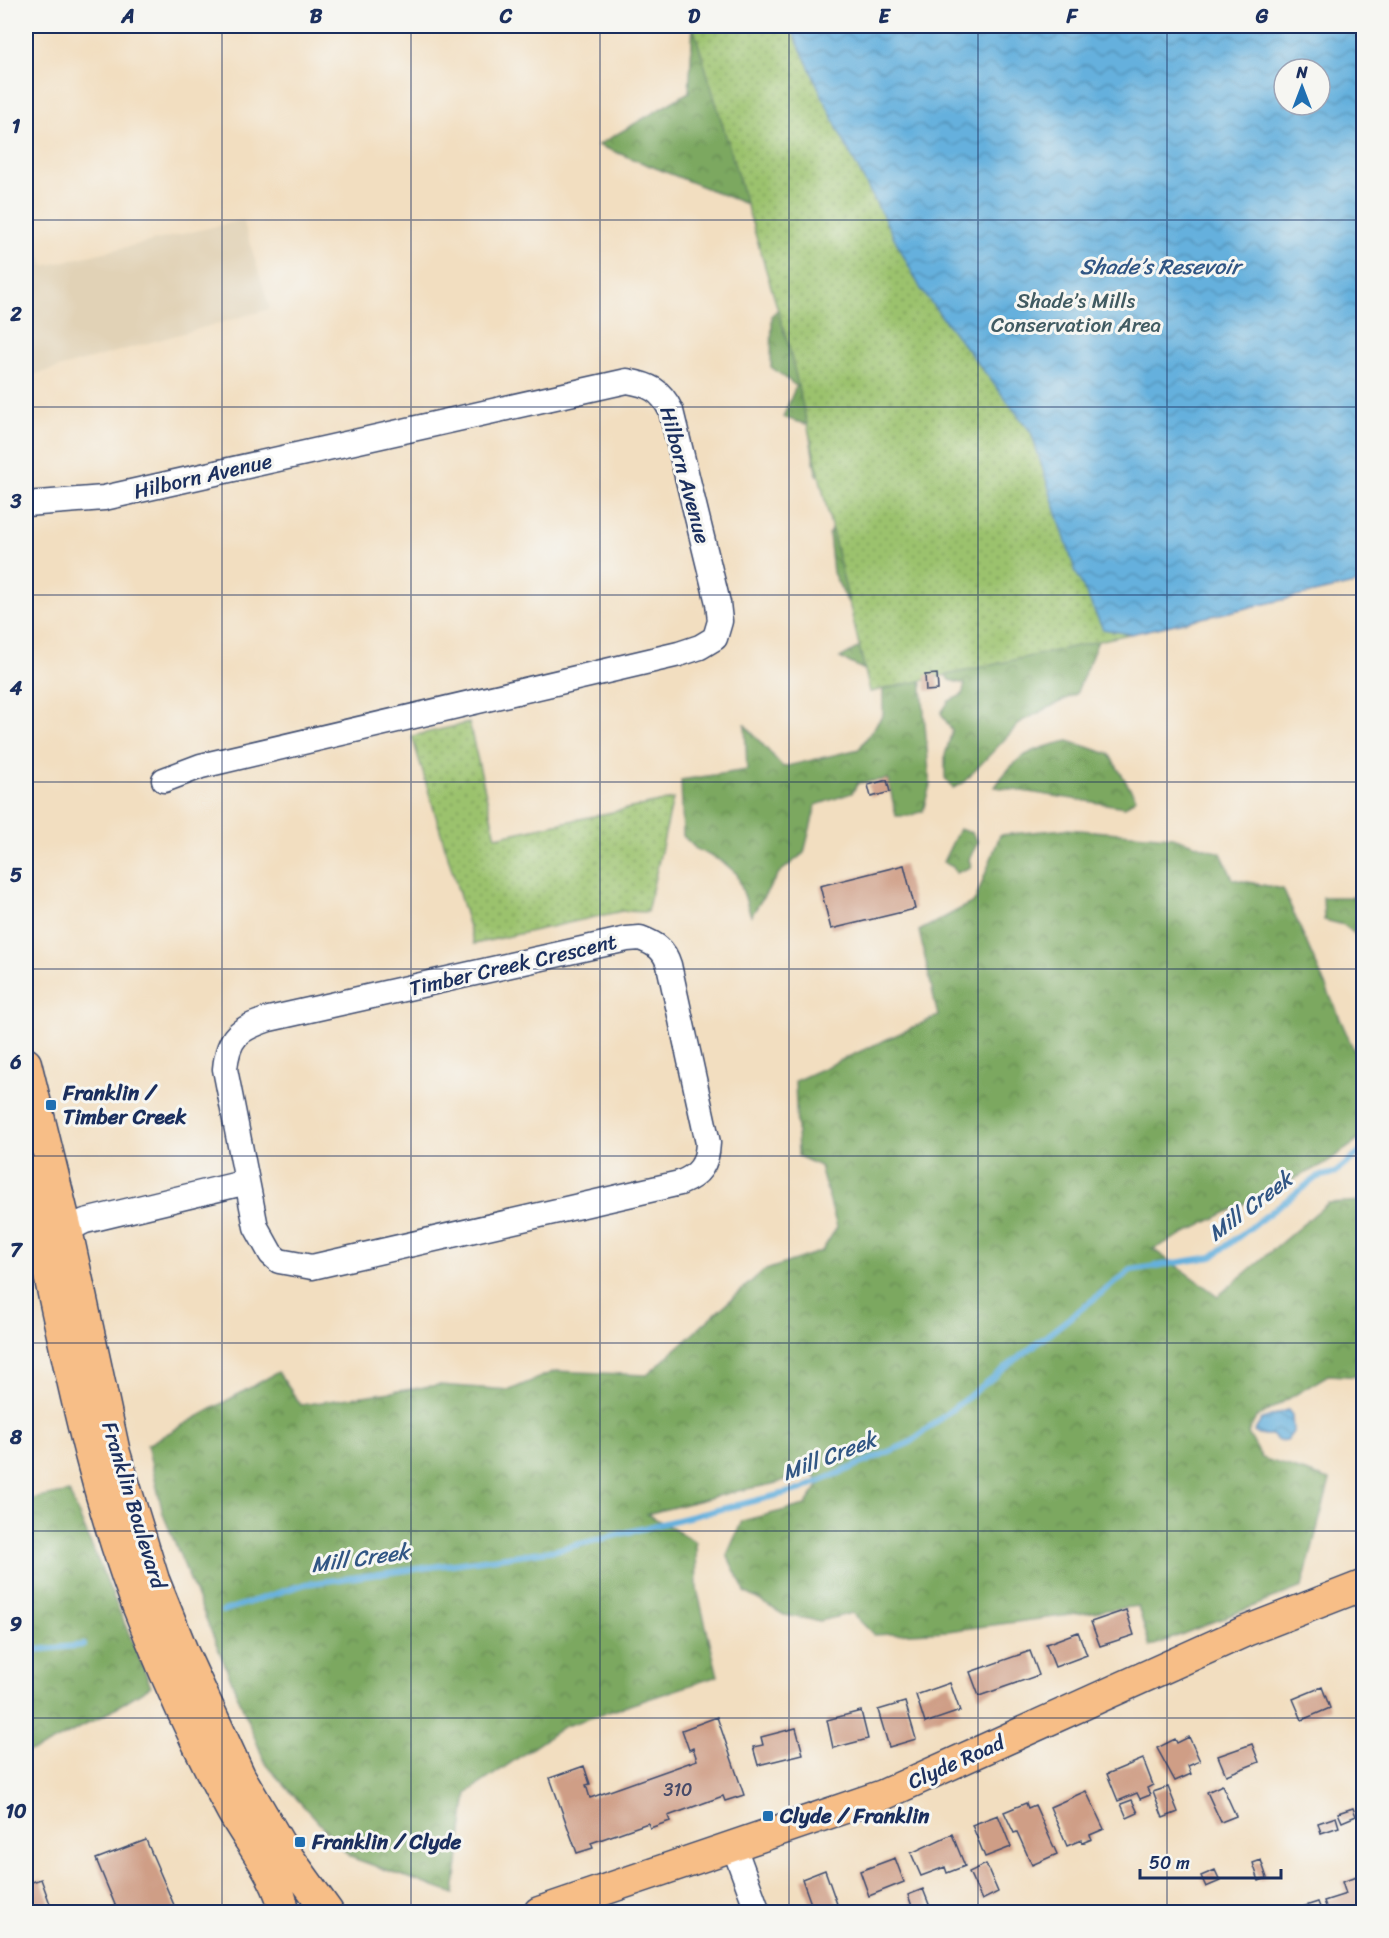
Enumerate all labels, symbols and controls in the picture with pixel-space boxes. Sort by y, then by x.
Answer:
text: A [120,0,135,34]
text: B [310,0,323,34]
text: C [499,0,513,34]
text: D [688,0,701,34]
text: E [878,0,891,34]
text: F [1066,0,1079,34]
text: G [1255,0,1269,34]
north arrow [1272,57,1332,117]
text: N [1295,58,1308,87]
text: 1 [12,109,21,144]
water label: Shade’s Resevoir [1080,247,1244,286]
park label: Shade’s Mills Conservation Area [991,282,1161,344]
text: 2 [9,297,22,332]
street label: Hilborn Avenue [648,402,722,548]
street label: Hilborn Avenue [130,442,276,510]
text: 3 [10,484,22,519]
text: 4 [9,671,23,706]
text: 5 [10,858,22,893]
street label: Timber Creek Crescent [405,923,621,1007]
text: 6 [9,1045,22,1080]
place label: Franklin / Timber Creek [62,1074,187,1136]
marker: Franklin / Timber Creek [44,1098,58,1112]
water label: Mill Creek [1199,1159,1304,1251]
text: 7 [10,1233,23,1268]
street label: Franklin Boulevard [90,1417,178,1595]
water label: Mill Creek [776,1419,885,1492]
text: 8 [9,1420,23,1455]
water label: Mill Creek [308,1531,415,1584]
text: 9 [10,1607,22,1642]
street label: Clyde Road [902,1723,1012,1800]
house number: 310 [664,1774,692,1806]
text: 10 [5,1794,27,1829]
place label: Clyde / Franklin [779,1797,930,1835]
marker: Clyde / Franklin [761,1809,775,1823]
place label: Franklin / Clyde [311,1823,462,1861]
marker: Franklin / Clyde [293,1835,307,1849]
scale bar [1140,1842,1281,1880]
text: 50 m [1149,1847,1190,1879]

